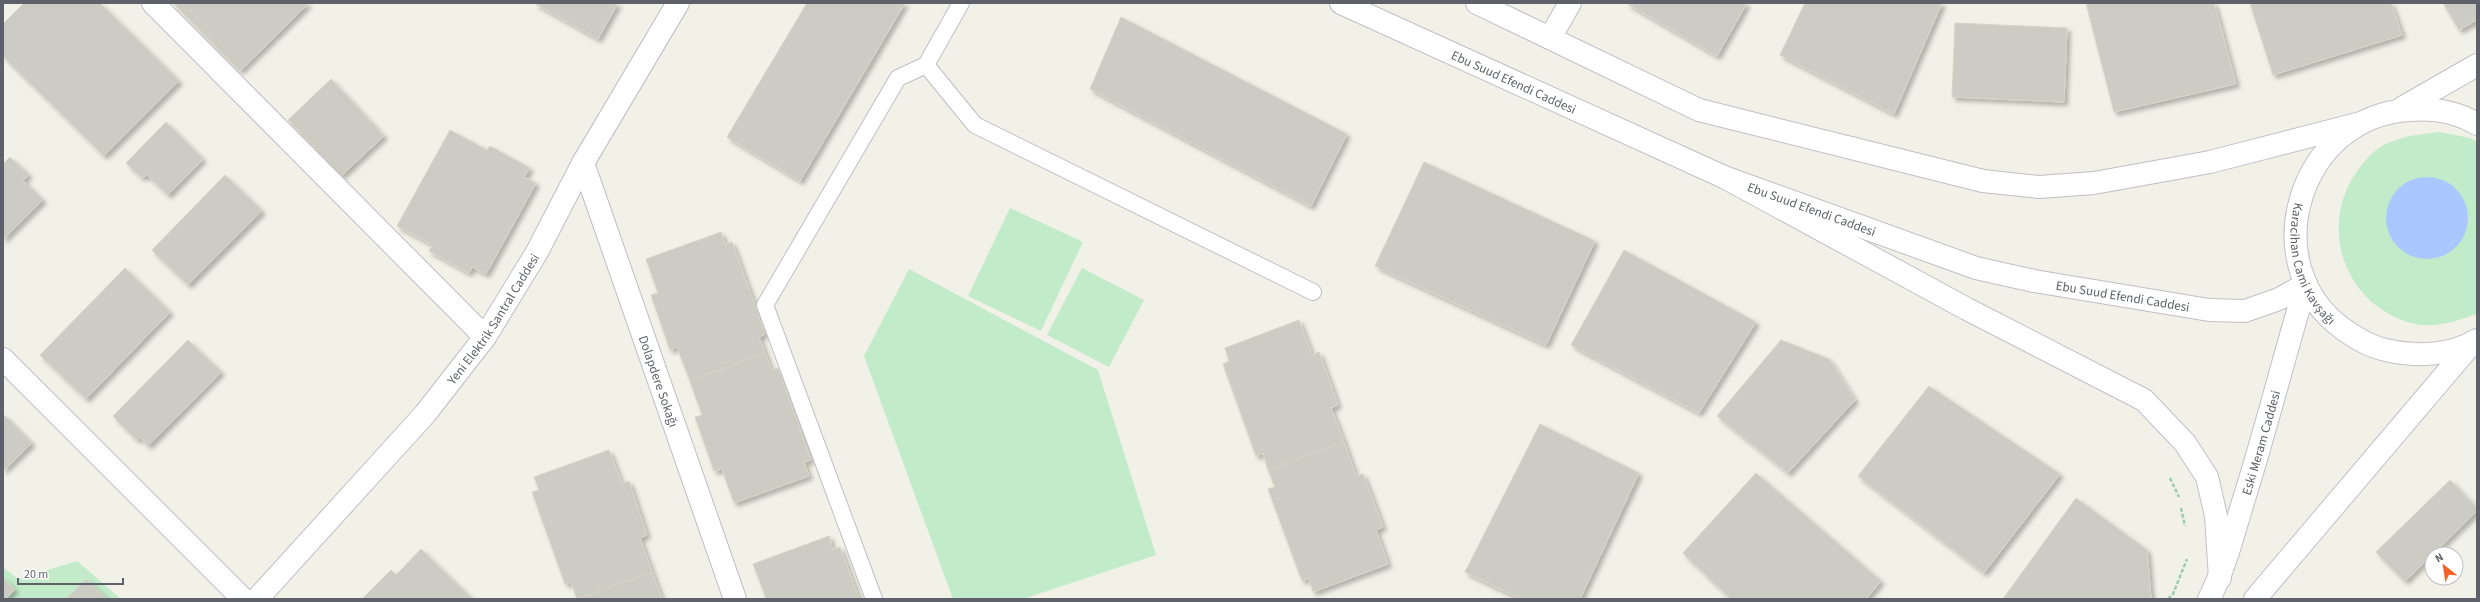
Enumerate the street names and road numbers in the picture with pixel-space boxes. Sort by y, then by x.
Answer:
street label: Ebu Suud Efendi Caddesi [1448,46,1579,119]
street label: Ebu Suud Efendi Caddesi [1745,178,1878,241]
street label: Karacihan Cami Kavşağı [2286,201,2339,329]
street label: Yeni Elektrik Santral Caddesi [443,250,544,389]
street label: Ebu Suud Efendi Caddesi [2054,277,2191,317]
street label: Dolapdere Sokağı [634,333,682,430]
street label: Eski Meram Caddesi [2238,388,2285,497]

